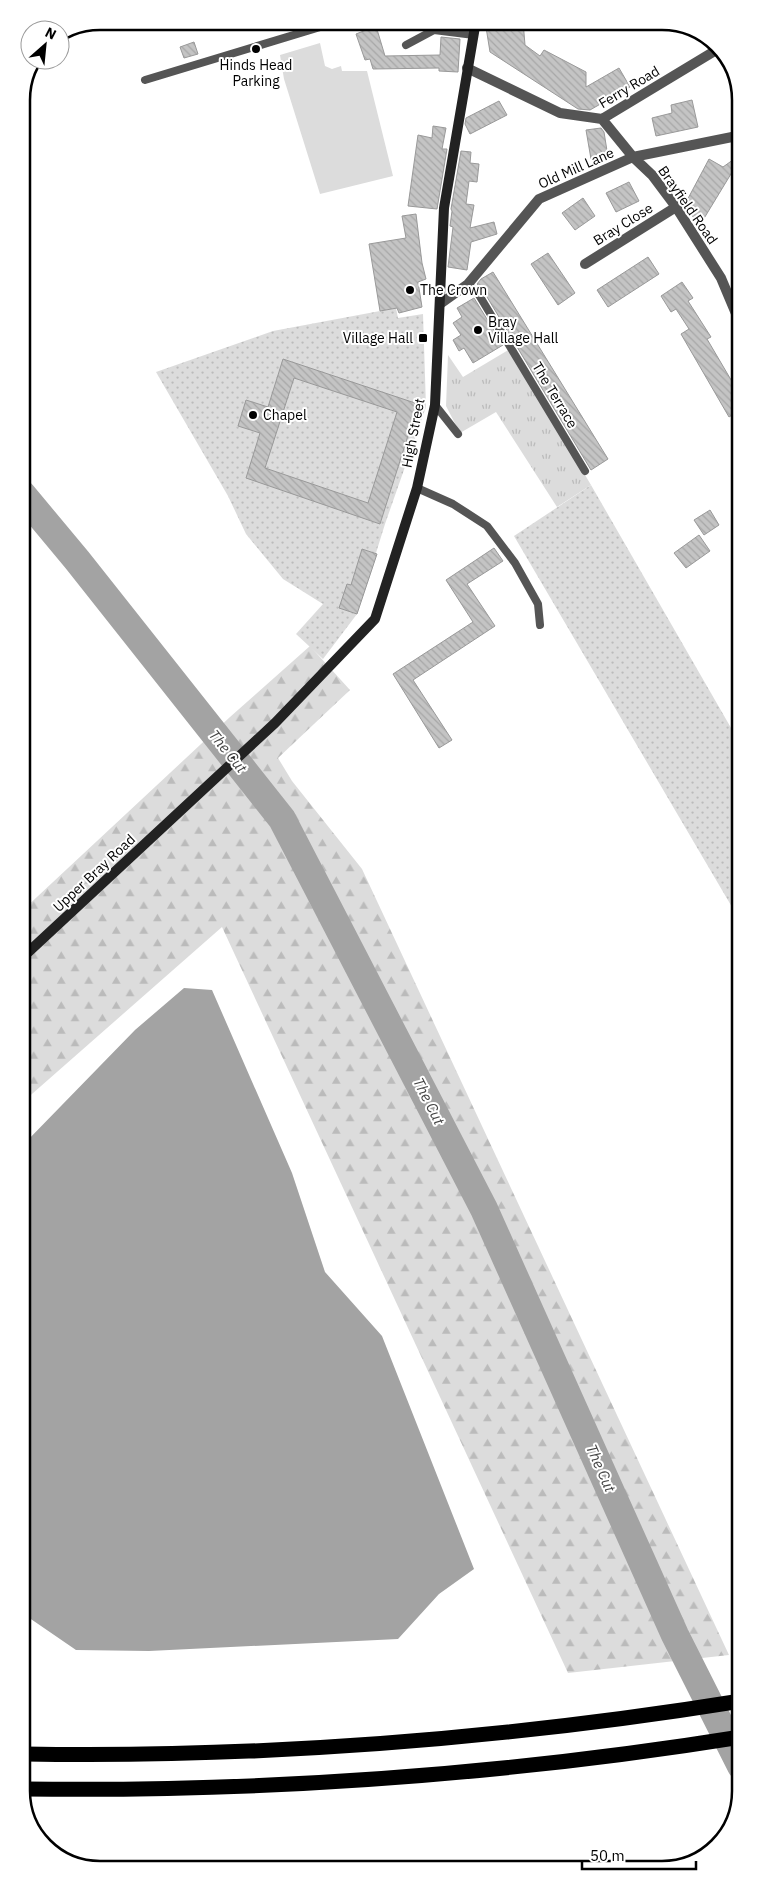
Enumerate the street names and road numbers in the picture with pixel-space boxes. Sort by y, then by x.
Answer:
street label: Ferry Road [595,62,663,112]
street label: Old Mill Lane [535,143,617,193]
street label: Brayfield Road [654,162,722,248]
street label: Bray Close [590,199,656,249]
street label: The Terrace [528,359,582,432]
street label: High Street [397,397,429,469]
street label: Upper Bray Road [49,830,139,916]

